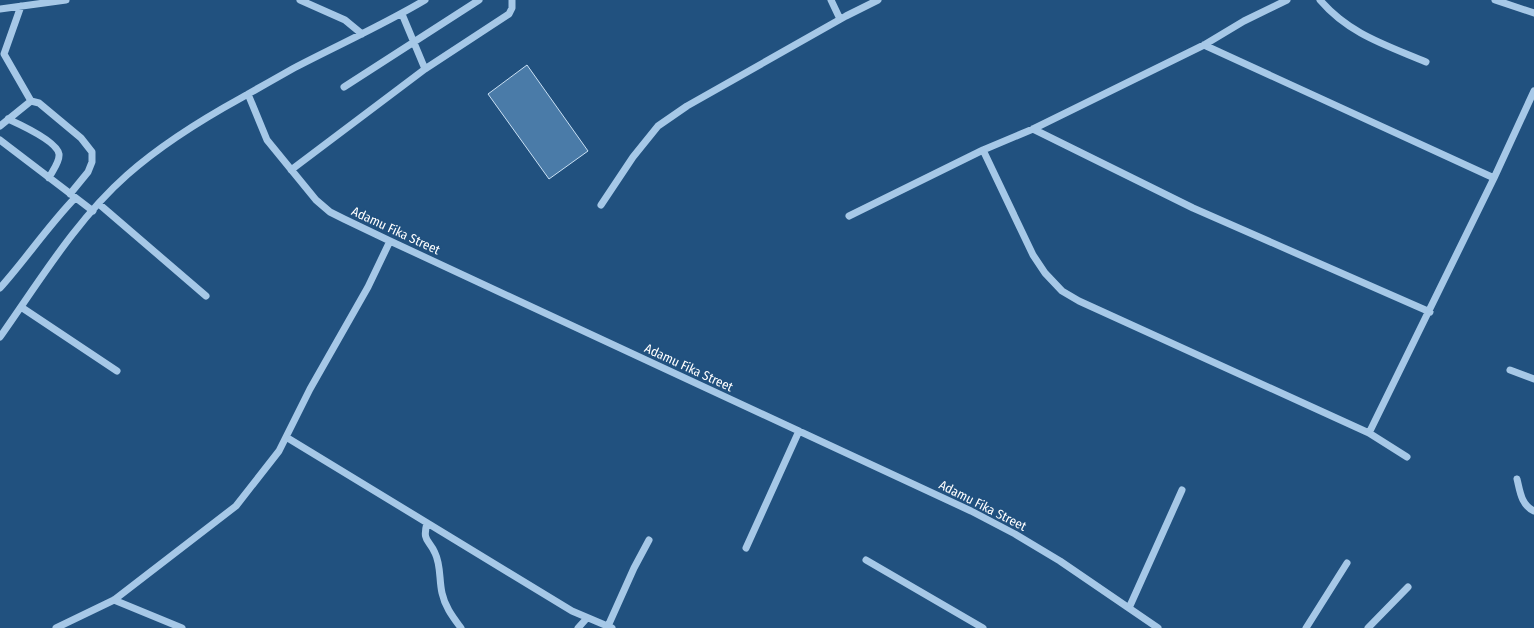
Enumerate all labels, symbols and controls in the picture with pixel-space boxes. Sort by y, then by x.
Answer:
street label: Adamu Fika Street [349,203,443,258]
street label: Adamu Fika Street [642,340,736,395]
street label: Adamu Fika Street [937,477,1030,534]

